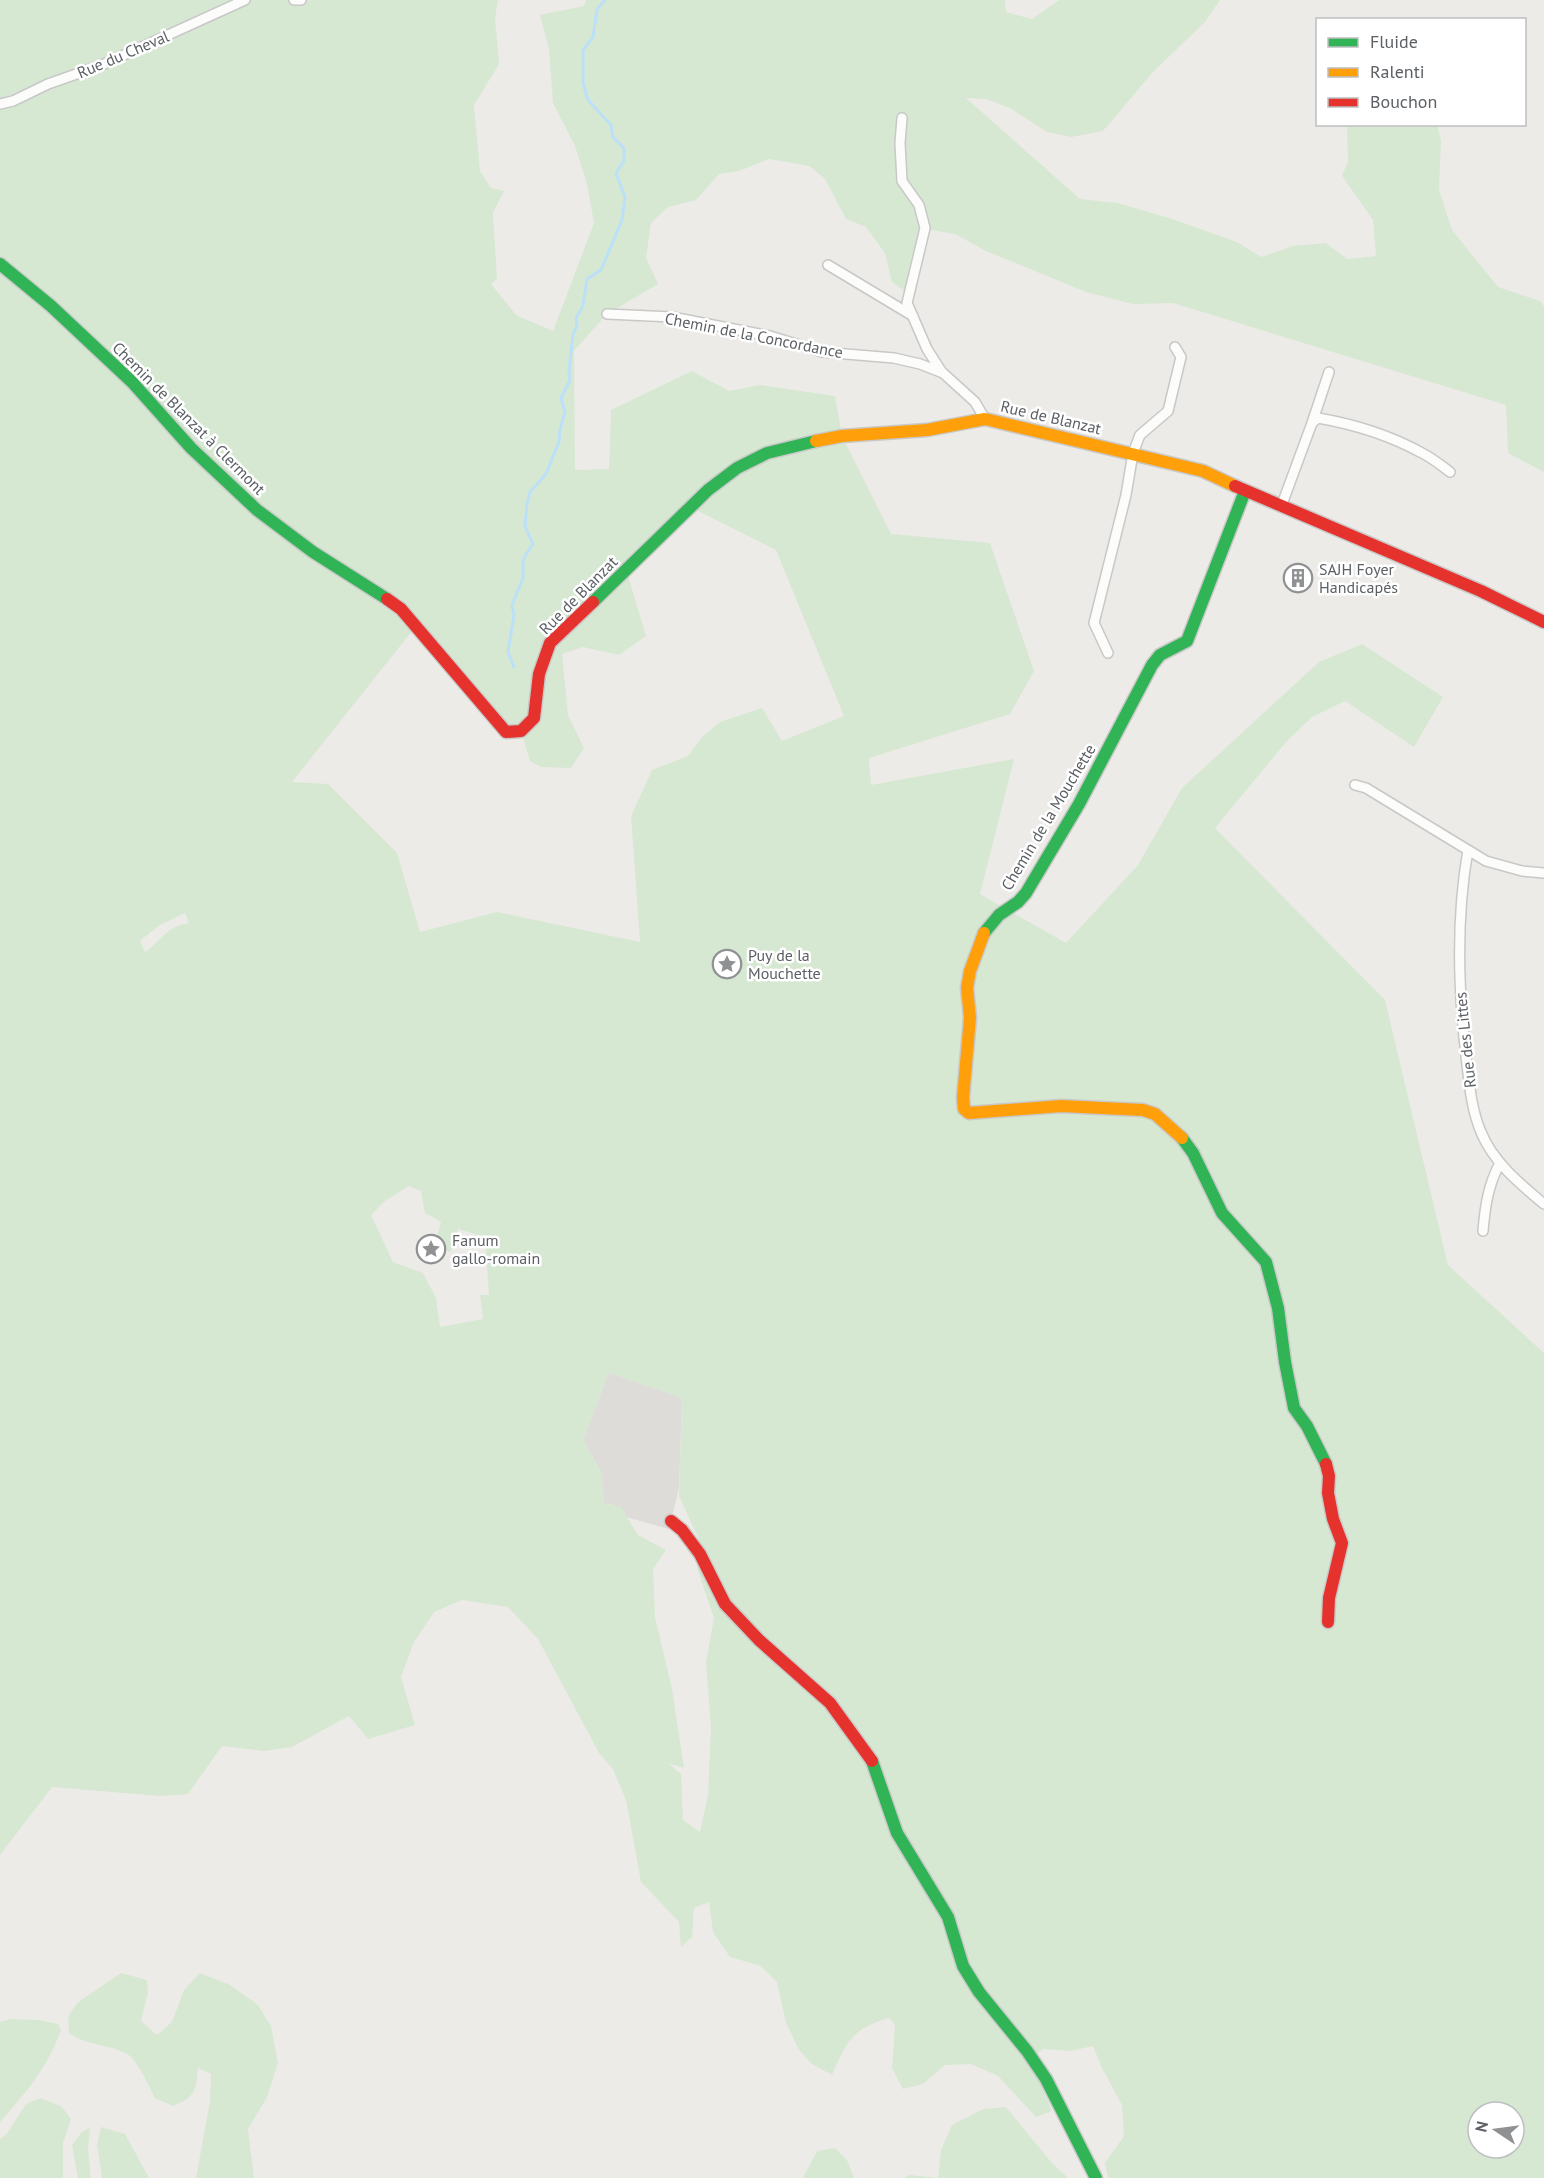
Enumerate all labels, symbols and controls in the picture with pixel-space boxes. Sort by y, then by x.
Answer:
legend [1316,18,1526,126]
street label: Rue du Cheval [74,26,172,82]
text: Fluide [1370,30,1418,53]
text: Ralenti [1370,60,1425,83]
text: Bouchon [1370,90,1437,113]
street label: Chemin de la Concordance [663,308,845,362]
street label: Chemin de Blanzat à Clermont [108,337,270,499]
street label: Rue de Blanzat [999,396,1104,438]
street label: Rue de Blanzat [535,551,622,638]
place label: SAJH Foyer Handicapés [1319,559,1398,597]
building icon: SAJH Foyer Handicapés [1282,562,1314,594]
street label: Chemin de la Mouchette [996,740,1100,894]
place label: Puy de la Mouchette [748,945,821,983]
place icon: Puy de la Mouchette [711,948,743,980]
street label: Rue des Littes [1450,991,1480,1089]
place label: Fanum gallo-romain [452,1230,540,1268]
place icon: Fanum gallo-romain [415,1233,447,1265]
north arrow [1466,2100,1526,2160]
text: N [1470,2119,1492,2134]

